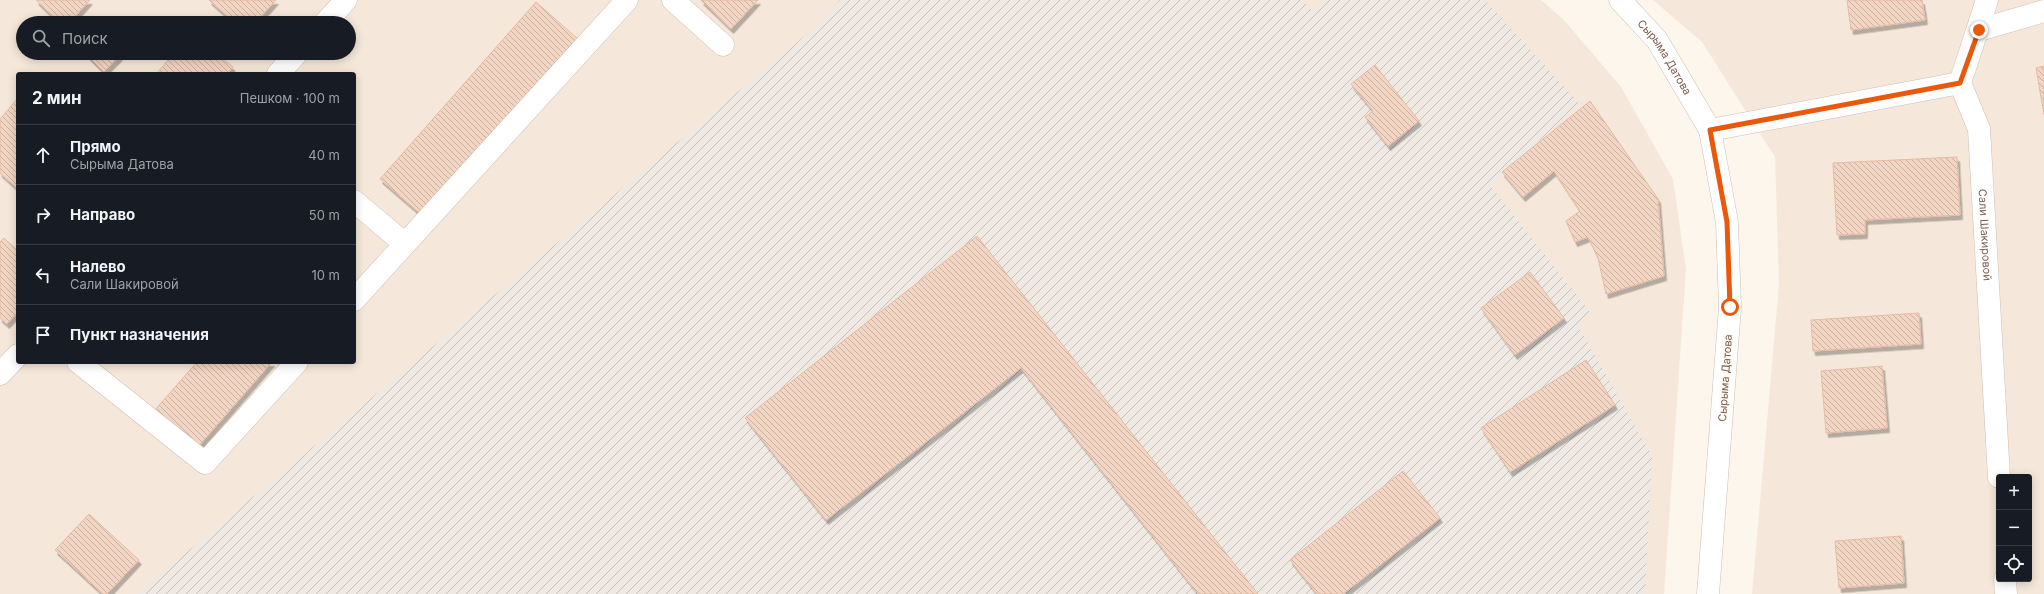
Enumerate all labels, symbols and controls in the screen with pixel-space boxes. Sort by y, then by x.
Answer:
search box [16,16,356,60]
street label: Сырыма Датова [1635,17,1695,97]
route end [1970,21,1988,39]
icon: search [30,27,52,49]
text: Поиск [62,29,108,48]
text: 2 мин [32,88,82,108]
text: Пешком · 100 m [240,90,340,106]
text: Прямо [70,137,121,156]
icon: ahead [32,144,54,166]
text: 40 m [308,147,340,163]
text: Сырыма Датова [70,156,174,172]
street label: Сали Шакировой [1975,188,1995,281]
icon: right [32,204,54,226]
text: Направо [70,205,135,224]
text: 50 m [309,207,340,223]
text: Налево [70,257,126,276]
icon: left [32,264,54,286]
text: 10 m [311,267,340,283]
text: Сали Шакировой [70,276,179,292]
route start [1721,298,1739,316]
icon: arrive [32,324,54,346]
text: Пункт назначения [70,325,209,344]
street label: Сырыма Датова [1715,334,1735,422]
map controls [1996,474,2032,582]
button: + [1996,474,2032,510]
button: − [1996,510,2032,546]
button: locate [1996,546,2032,582]

